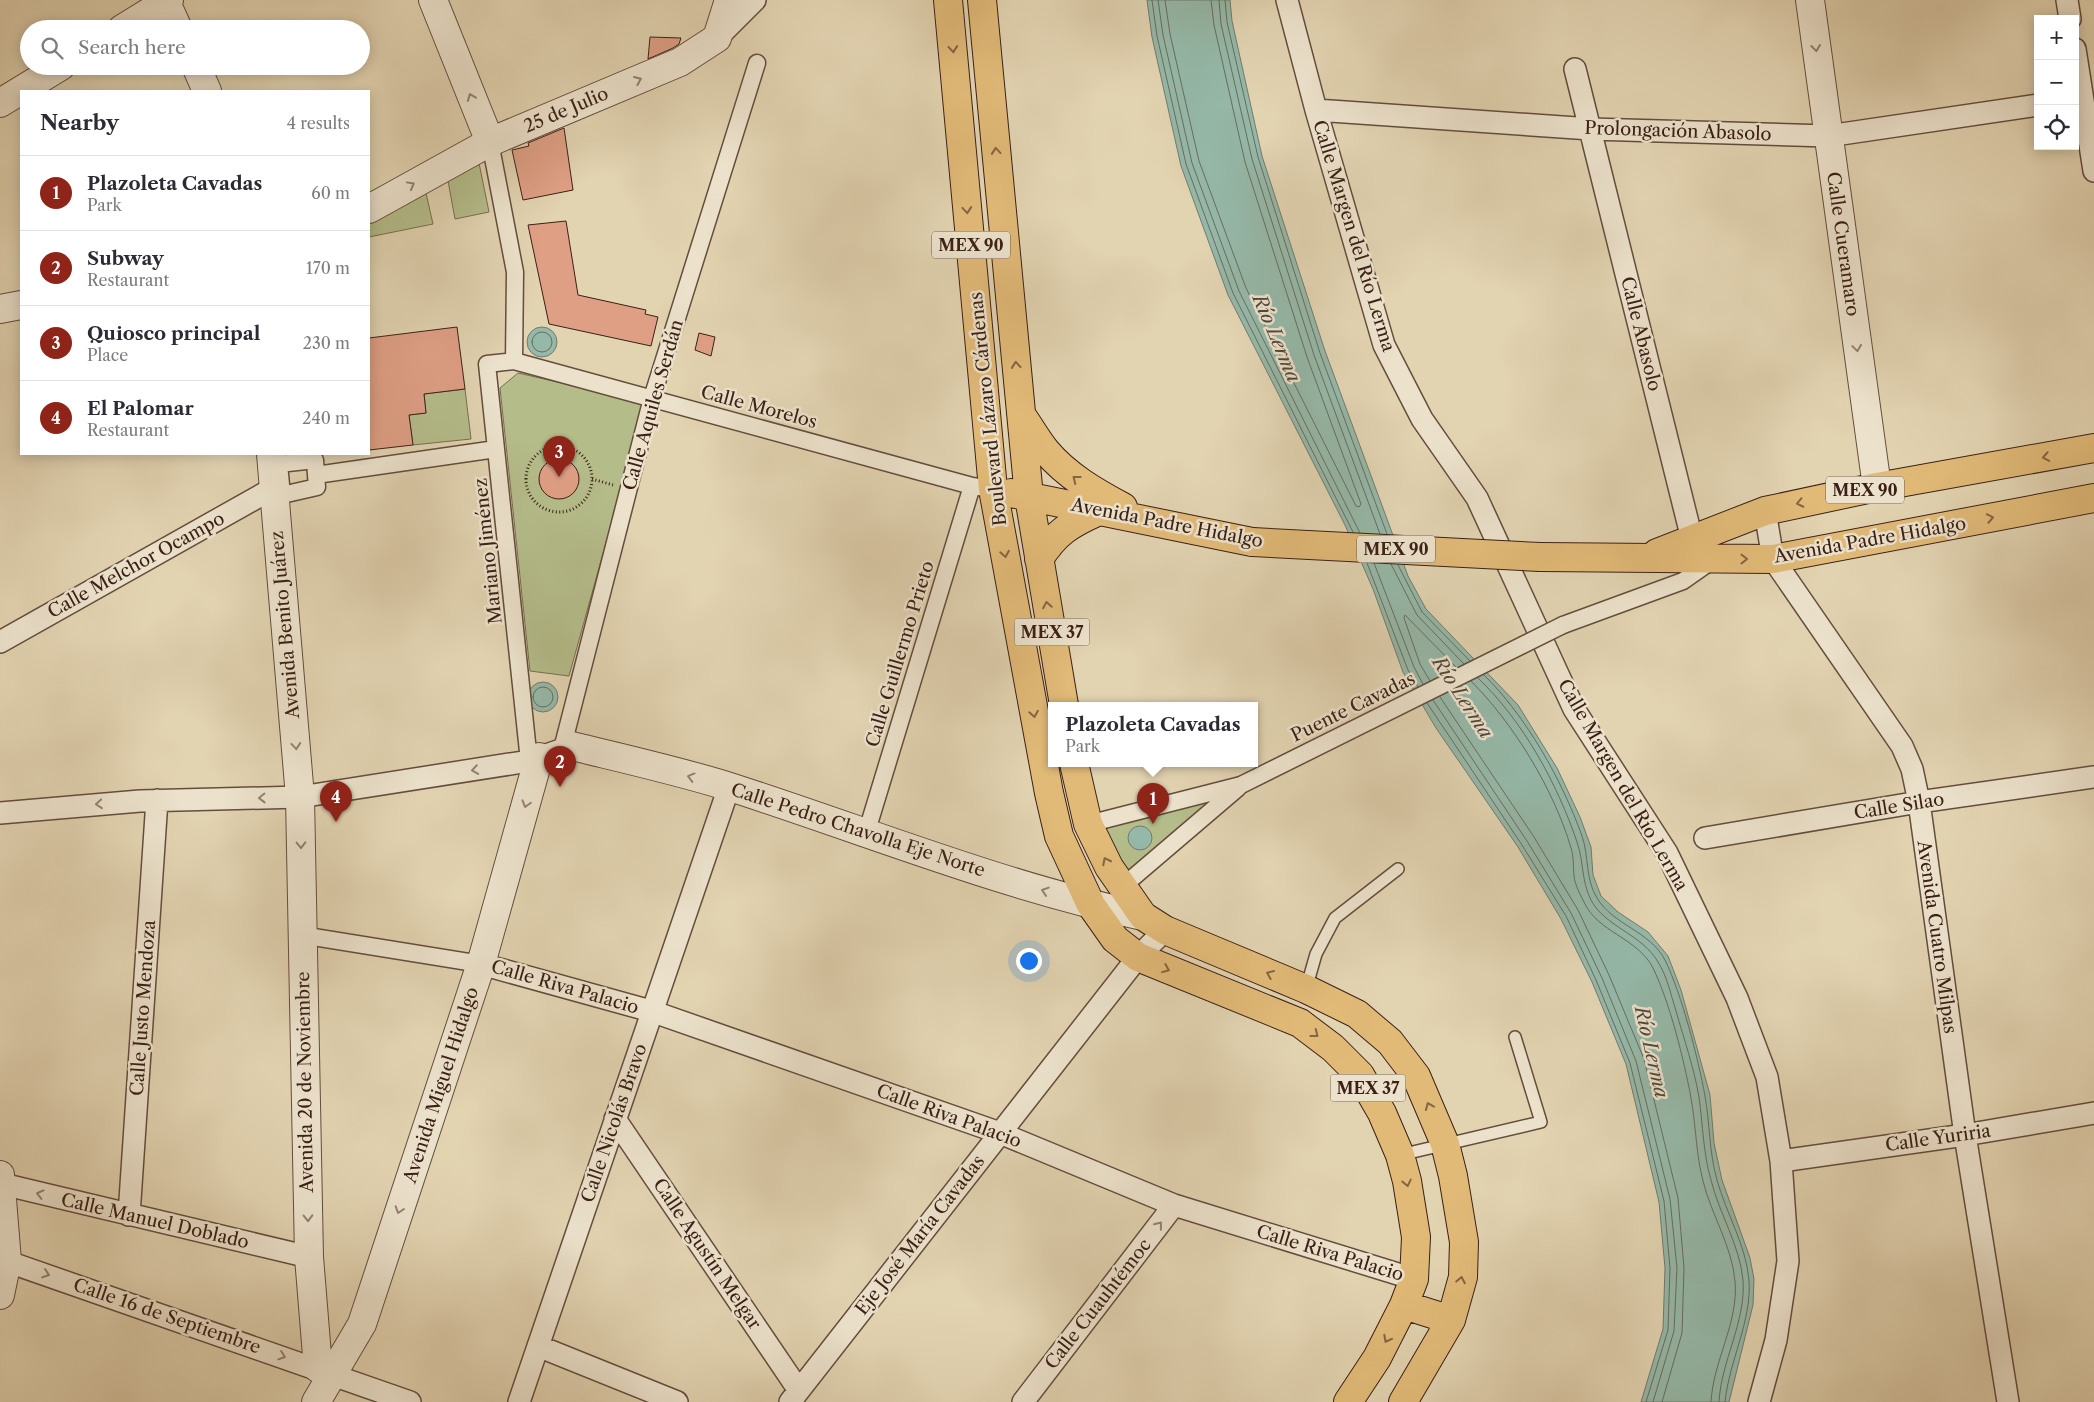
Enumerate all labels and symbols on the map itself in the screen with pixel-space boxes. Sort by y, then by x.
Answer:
one-way arrow [1811,44,1821,53]
one-way arrow [947,45,958,53]
one-way arrow [633,75,641,85]
street label: 25 de Julio [520,82,612,138]
one-way arrow [467,93,477,101]
street label: Prolongación Abasolo [1584,117,1772,145]
street label: Calle Margen del Río Lerma [1308,118,1400,355]
one-way arrow [991,147,1002,155]
street label: Calle Cueramaro [1822,170,1864,318]
one-way arrow [406,182,415,192]
one-way arrow [962,207,973,215]
road number: MEX 90 [932,232,1010,258]
street label: Calle Abasolo [1616,274,1666,394]
water label: Río Lerma [1247,289,1306,386]
street label: Boulevard Lázaro Cárdenas [965,291,1011,527]
street label: Calle Aquiles Serdán [618,317,688,493]
one-way arrow [1852,344,1862,352]
one-way arrow [1011,361,1022,369]
street label: Calle Morelos [698,381,820,433]
pin: 3 [543,436,575,477]
one-way arrow [2042,451,2050,461]
one-way arrow [1073,476,1082,485]
road number: MEX 90 [1826,476,1904,504]
street label: Mariano Jiménez [469,477,507,625]
street label: Avenida Padre Hidalgo [1068,493,1265,552]
one-way arrow [1796,498,1805,508]
street label: Calle Melchor Ocampo [44,507,228,623]
street label: Avenida Padre Hidalgo [1771,512,1968,568]
one-way arrow [1986,513,1995,524]
street label: Avenida Benito Juárez [266,530,304,721]
road number: MEX 90 [1357,536,1435,562]
one-way arrow [999,550,1009,559]
one-way arrow [1741,554,1749,564]
street label: Calle Guillermo Prieto [861,558,939,750]
one-way arrow [1042,601,1053,609]
road number: MEX 37 [1014,618,1090,646]
water label: Río Lerma [1426,650,1498,743]
street label: Puente Cavadas [1287,667,1419,747]
street label: Calle Margen del Río Lerma [1553,675,1693,895]
one-way arrow [1029,710,1039,719]
one-way arrow [290,743,301,751]
pin: 2 [544,746,576,787]
one-way arrow [470,764,479,774]
one-way arrow [686,772,695,783]
street label: Calle Pedro Chavolla Eje Norte [728,778,988,882]
pin: 4 [320,781,352,822]
pin: 1 [1137,783,1169,824]
street label: Calle Silao [1852,788,1946,824]
one-way arrow [257,792,265,803]
one-way arrow [95,799,103,810]
one-way arrow [522,800,532,808]
street label: Avenida Cuatro Milpas [1912,838,1961,1035]
one-way arrow [295,842,306,850]
one-way arrow [1102,858,1112,867]
one-way arrow [1042,886,1050,896]
street label: Calle Justo Mendoza [126,919,160,1097]
your location [1016,948,1042,974]
street label: Calle Riva Palacio [489,955,641,1019]
one-way arrow [1162,963,1170,973]
one-way arrow [1266,969,1275,980]
street label: Avenida 20 de Noviembre [292,971,318,1194]
street label: Avenida Miguel Hidalgo [399,984,483,1187]
water label: Río Lerma [1629,1002,1673,1101]
one-way arrow [1309,1028,1318,1037]
street label: Calle Nicolás Bravo [577,1041,651,1205]
road number: MEX 37 [1330,1074,1406,1102]
street label: Calle Riva Palacio [874,1080,1024,1152]
one-way arrow [1425,1102,1435,1111]
street label: Calle Yuriria [1884,1120,1993,1156]
street label: Eje José María Cavadas [851,1151,989,1319]
street label: Calle Agustín Melgar [648,1174,766,1334]
one-way arrow [1401,1179,1412,1188]
one-way arrow [36,1189,45,1200]
street label: Calle Manuel Doblado [59,1189,251,1253]
one-way arrow [395,1205,405,1214]
one-way arrow [303,1214,313,1222]
street label: Calle Riva Palacio [1254,1220,1406,1286]
one-way arrow [1154,1222,1162,1231]
street label: Calle Cuauhtémoc [1040,1234,1156,1374]
one-way arrow [41,1269,50,1279]
street label: Calle 16 de Septiembre [70,1274,264,1358]
one-way arrow [1456,1276,1466,1285]
one-way arrow [1383,1334,1393,1343]
one-way arrow [278,1350,286,1360]

